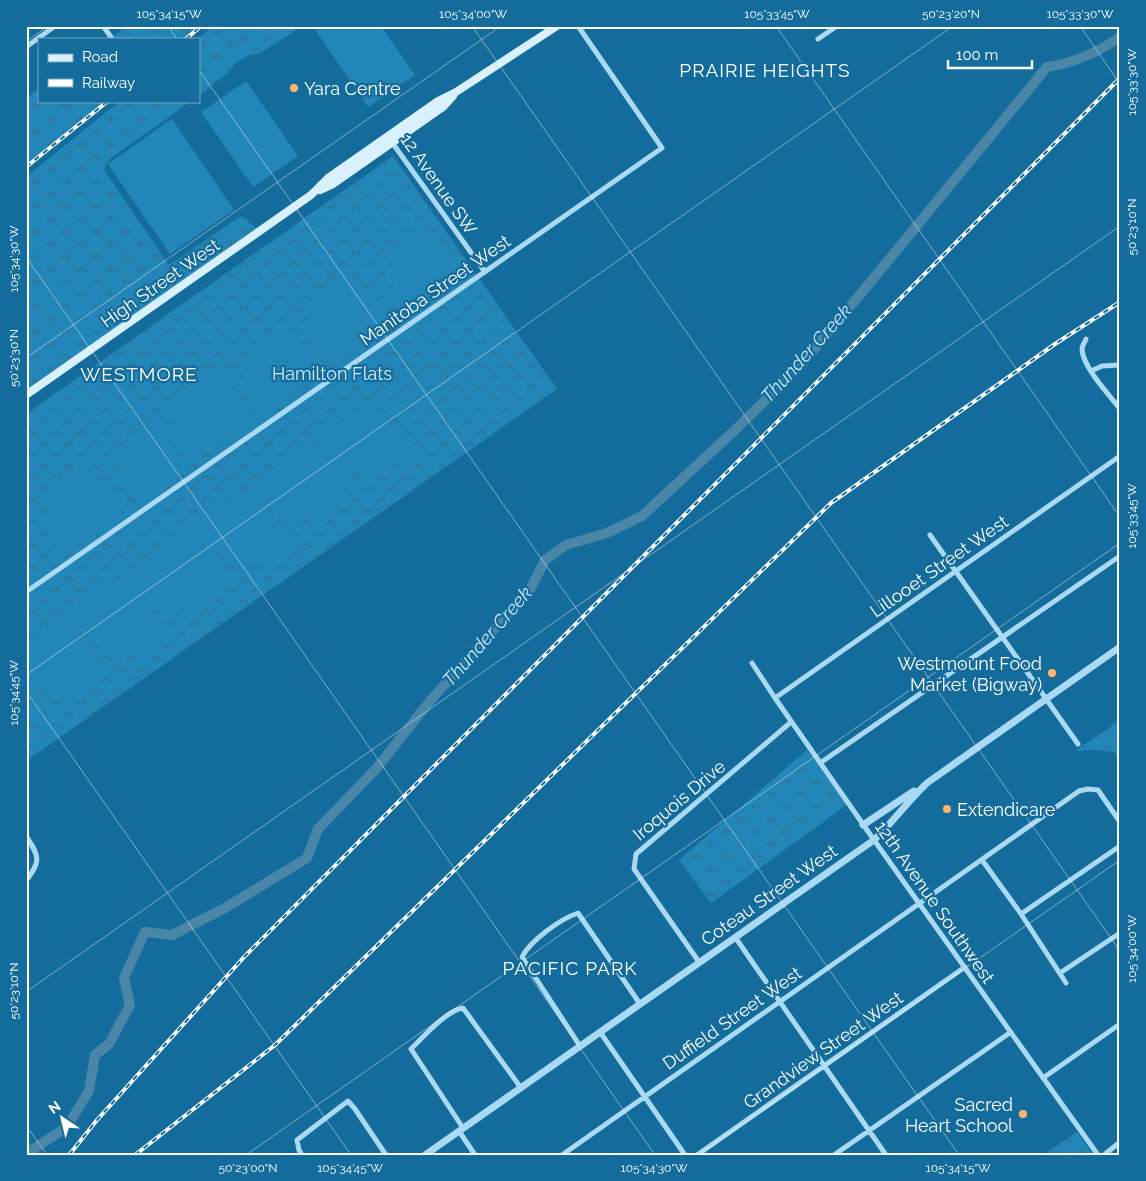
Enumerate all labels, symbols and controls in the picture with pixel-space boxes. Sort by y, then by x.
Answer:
text: 105°34'15"W [137,7,202,21]
text: 105°34'00"W [439,7,507,21]
text: 105°33'45"W [744,7,810,21]
text: 50°23'20"N [922,7,980,21]
text: 105°33'30"W [1047,7,1114,21]
legend [38,38,200,102]
scale bar [948,38,1032,70]
text: 100 m [956,46,998,64]
text: Road [82,48,118,66]
text: 105°33'30"W [1125,48,1139,115]
district label: PRAIRIE HEIGHTS [679,59,851,81]
text: Railway [82,74,135,92]
place label: Yara Centre [304,78,401,99]
marker: Yara Centre [288,82,300,94]
street label: 12 Avenue SW [396,130,482,239]
text: 50°23'10"N [1125,199,1139,255]
text: 105°34'30"W [7,225,21,292]
street label: Manitoba Street West [356,230,514,350]
street label: High Street West [97,234,223,332]
water label: Thunder Creek [756,299,856,407]
text: 50°23'30"N [7,329,21,387]
district label: WESTMORE [80,363,198,385]
park label: Hamilton Flats [272,363,392,384]
text: 105°33'45"W [1125,483,1139,549]
street label: Lillooet Street West [866,511,1012,621]
water label: Thunder Creek [438,582,536,690]
place label: Westmount Food Market (Bigway) [897,653,1042,695]
text: 105°34'45"W [7,660,21,726]
marker: Westmount Food Market (Bigway) [1046,667,1058,679]
street label: Iroquois Drive [629,755,730,845]
place label: Extendicare [957,799,1056,820]
marker: Extendicare [941,803,953,815]
street label: 12th Avenue Southwest [871,817,999,987]
street label: Coteau Street West [697,840,841,950]
text: 105°34'00"W [1125,915,1139,983]
district label: PACIFIC PARK [502,957,638,979]
street label: Duffield Street West [658,962,806,1074]
text: 50°23'10"N [7,963,21,1019]
street label: Grandview Street West [739,987,907,1113]
north arrow [38,1094,88,1144]
place label: Sacred Heart School [905,1094,1013,1136]
text: N [46,1098,64,1117]
marker: Sacred Heart School [1017,1108,1029,1120]
text: 50°23'00"N [218,1161,278,1175]
text: 105°34'45"W [317,1161,383,1175]
text: 105°34'30"W [621,1161,688,1175]
text: 105°34'15"W [926,1161,991,1175]

